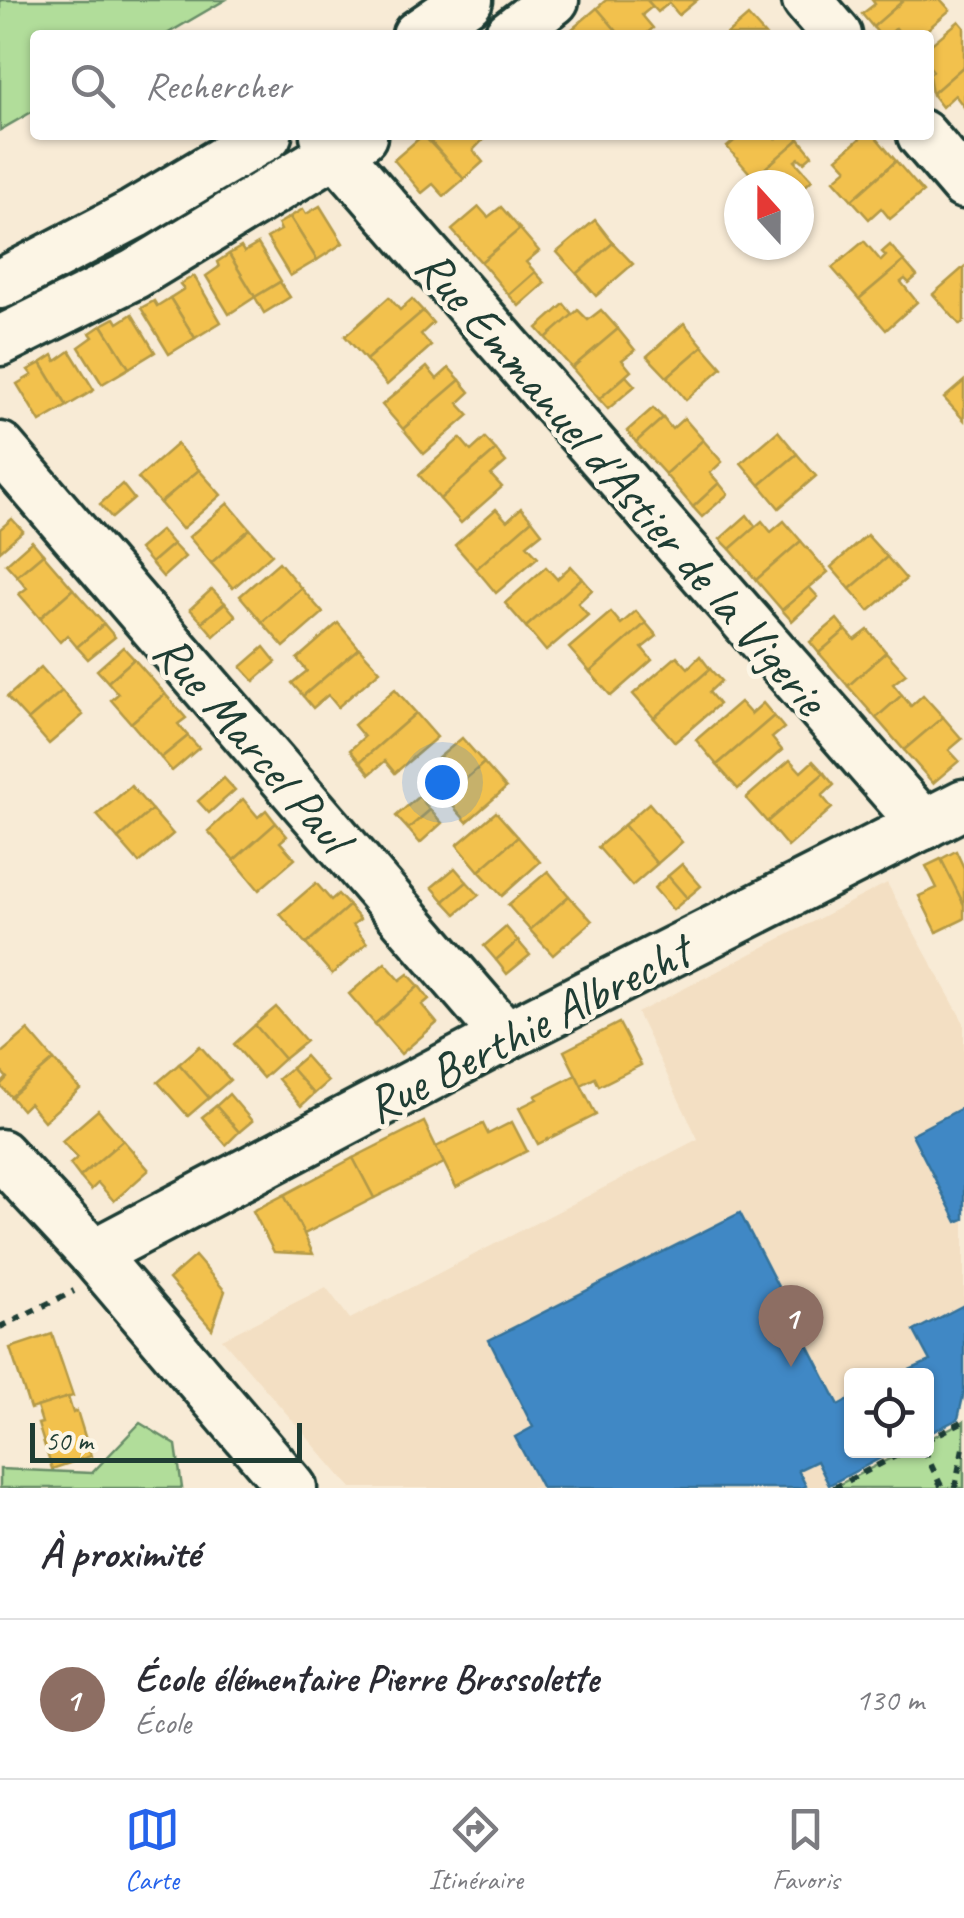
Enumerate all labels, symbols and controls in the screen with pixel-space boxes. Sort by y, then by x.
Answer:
search box [30,30,934,140]
icon: search [65,58,120,113]
text: Rechercher [145,62,291,109]
north arrow [724,170,814,260]
street label: Rue Emmanuel d'Astier de la Vigerie [402,236,843,730]
street label: Rue Marcel Paul [140,621,369,872]
your location [417,757,468,808]
street label: Rue Berthie Albrecht [355,917,706,1137]
pin: 1 [758,1284,824,1367]
map controls [844,1368,934,1458]
button: locate [844,1368,934,1458]
scale bar [30,1418,302,1462]
text: 50 m [45,1423,93,1458]
text: À proximité [40,1527,200,1580]
text: École élémentaire Pierre Brossolette [135,1655,599,1702]
text: 1 [65,1679,80,1720]
text: 130 m [855,1679,924,1720]
text: École [135,1702,191,1743]
tab: Carte [125,1802,180,1897]
tab: Itinéraire [429,1802,523,1897]
tab: Favoris [772,1802,840,1897]

